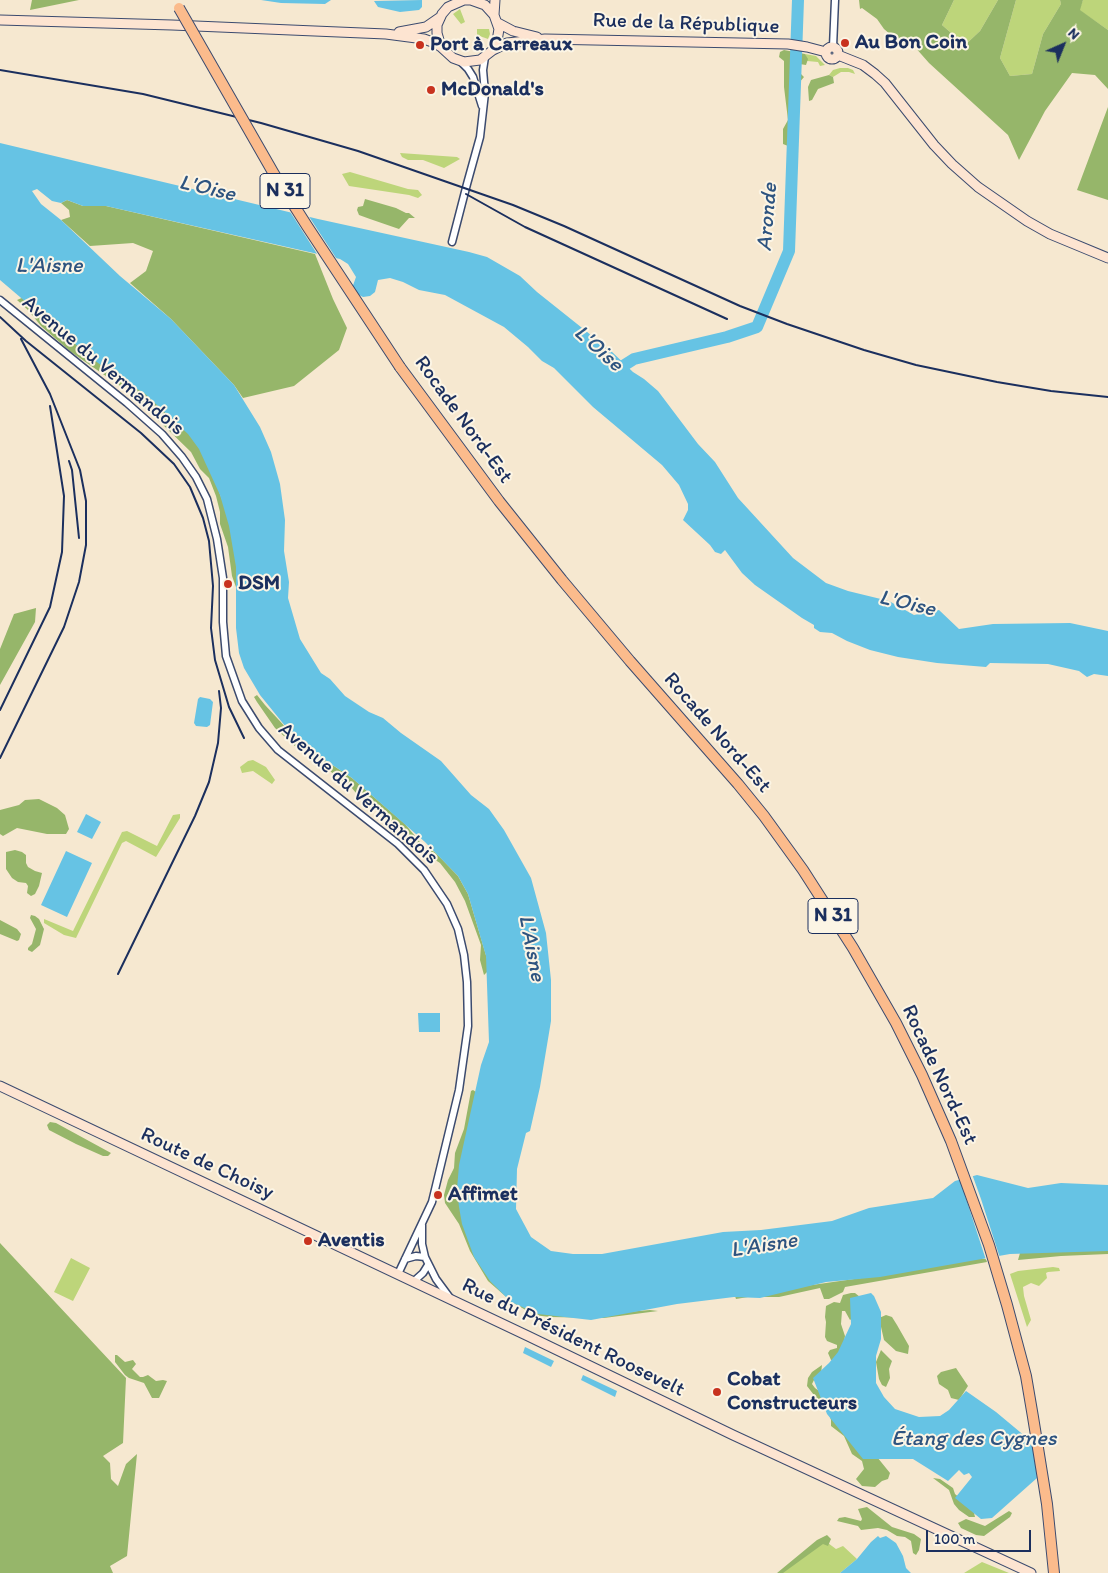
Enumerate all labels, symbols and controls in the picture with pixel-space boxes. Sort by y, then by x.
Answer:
street label: Rue de la République [592,8,780,40]
north arrow [1038,20,1088,70]
text: N [1064,24,1083,43]
place label: Au Bon Coin [855,30,967,56]
place label: Port à Carreaux [430,32,572,58]
marker: Au Bon Coin [839,37,851,49]
marker: Port à Carreaux [414,39,426,51]
place label: McDonald's [441,77,544,103]
marker: McDonald's [425,84,437,96]
water label: L'Oise [176,170,238,208]
road number: N 31 [260,174,310,208]
water label: Aronde [752,182,784,252]
water label: L'Aisne [16,253,82,279]
street label: Avenue du Vermandois [17,291,189,441]
water label: L'Oise [568,320,628,378]
street label: Rocade Nord-Est [408,351,518,489]
place label: DSM [238,571,280,597]
marker: DSM [222,578,234,590]
water label: L'Oise [876,585,938,623]
street label: Rocade Nord-Est [658,668,776,798]
street label: Avenue du Vermandois [273,717,443,871]
road number: N 31 [808,898,858,934]
water label: L'Aisne [512,913,550,983]
street label: Rocade Nord-Est [896,1001,982,1149]
street label: Route de Choisy [136,1122,278,1206]
place label: Affimet [448,1182,518,1208]
marker: Affimet [432,1189,444,1201]
place label: Aventis [318,1228,385,1254]
water label: L'Aisne [729,1228,799,1264]
marker: Aventis [302,1235,314,1247]
street label: Rue du Président Roosevelt [457,1273,689,1403]
place label: Cobat Constructeurs [727,1367,857,1417]
marker: Cobat Constructeurs [711,1386,723,1398]
water label: Étang des Cygnes [891,1426,1057,1452]
scale bar [928,1520,1033,1552]
text: 100 m [934,1530,975,1548]

